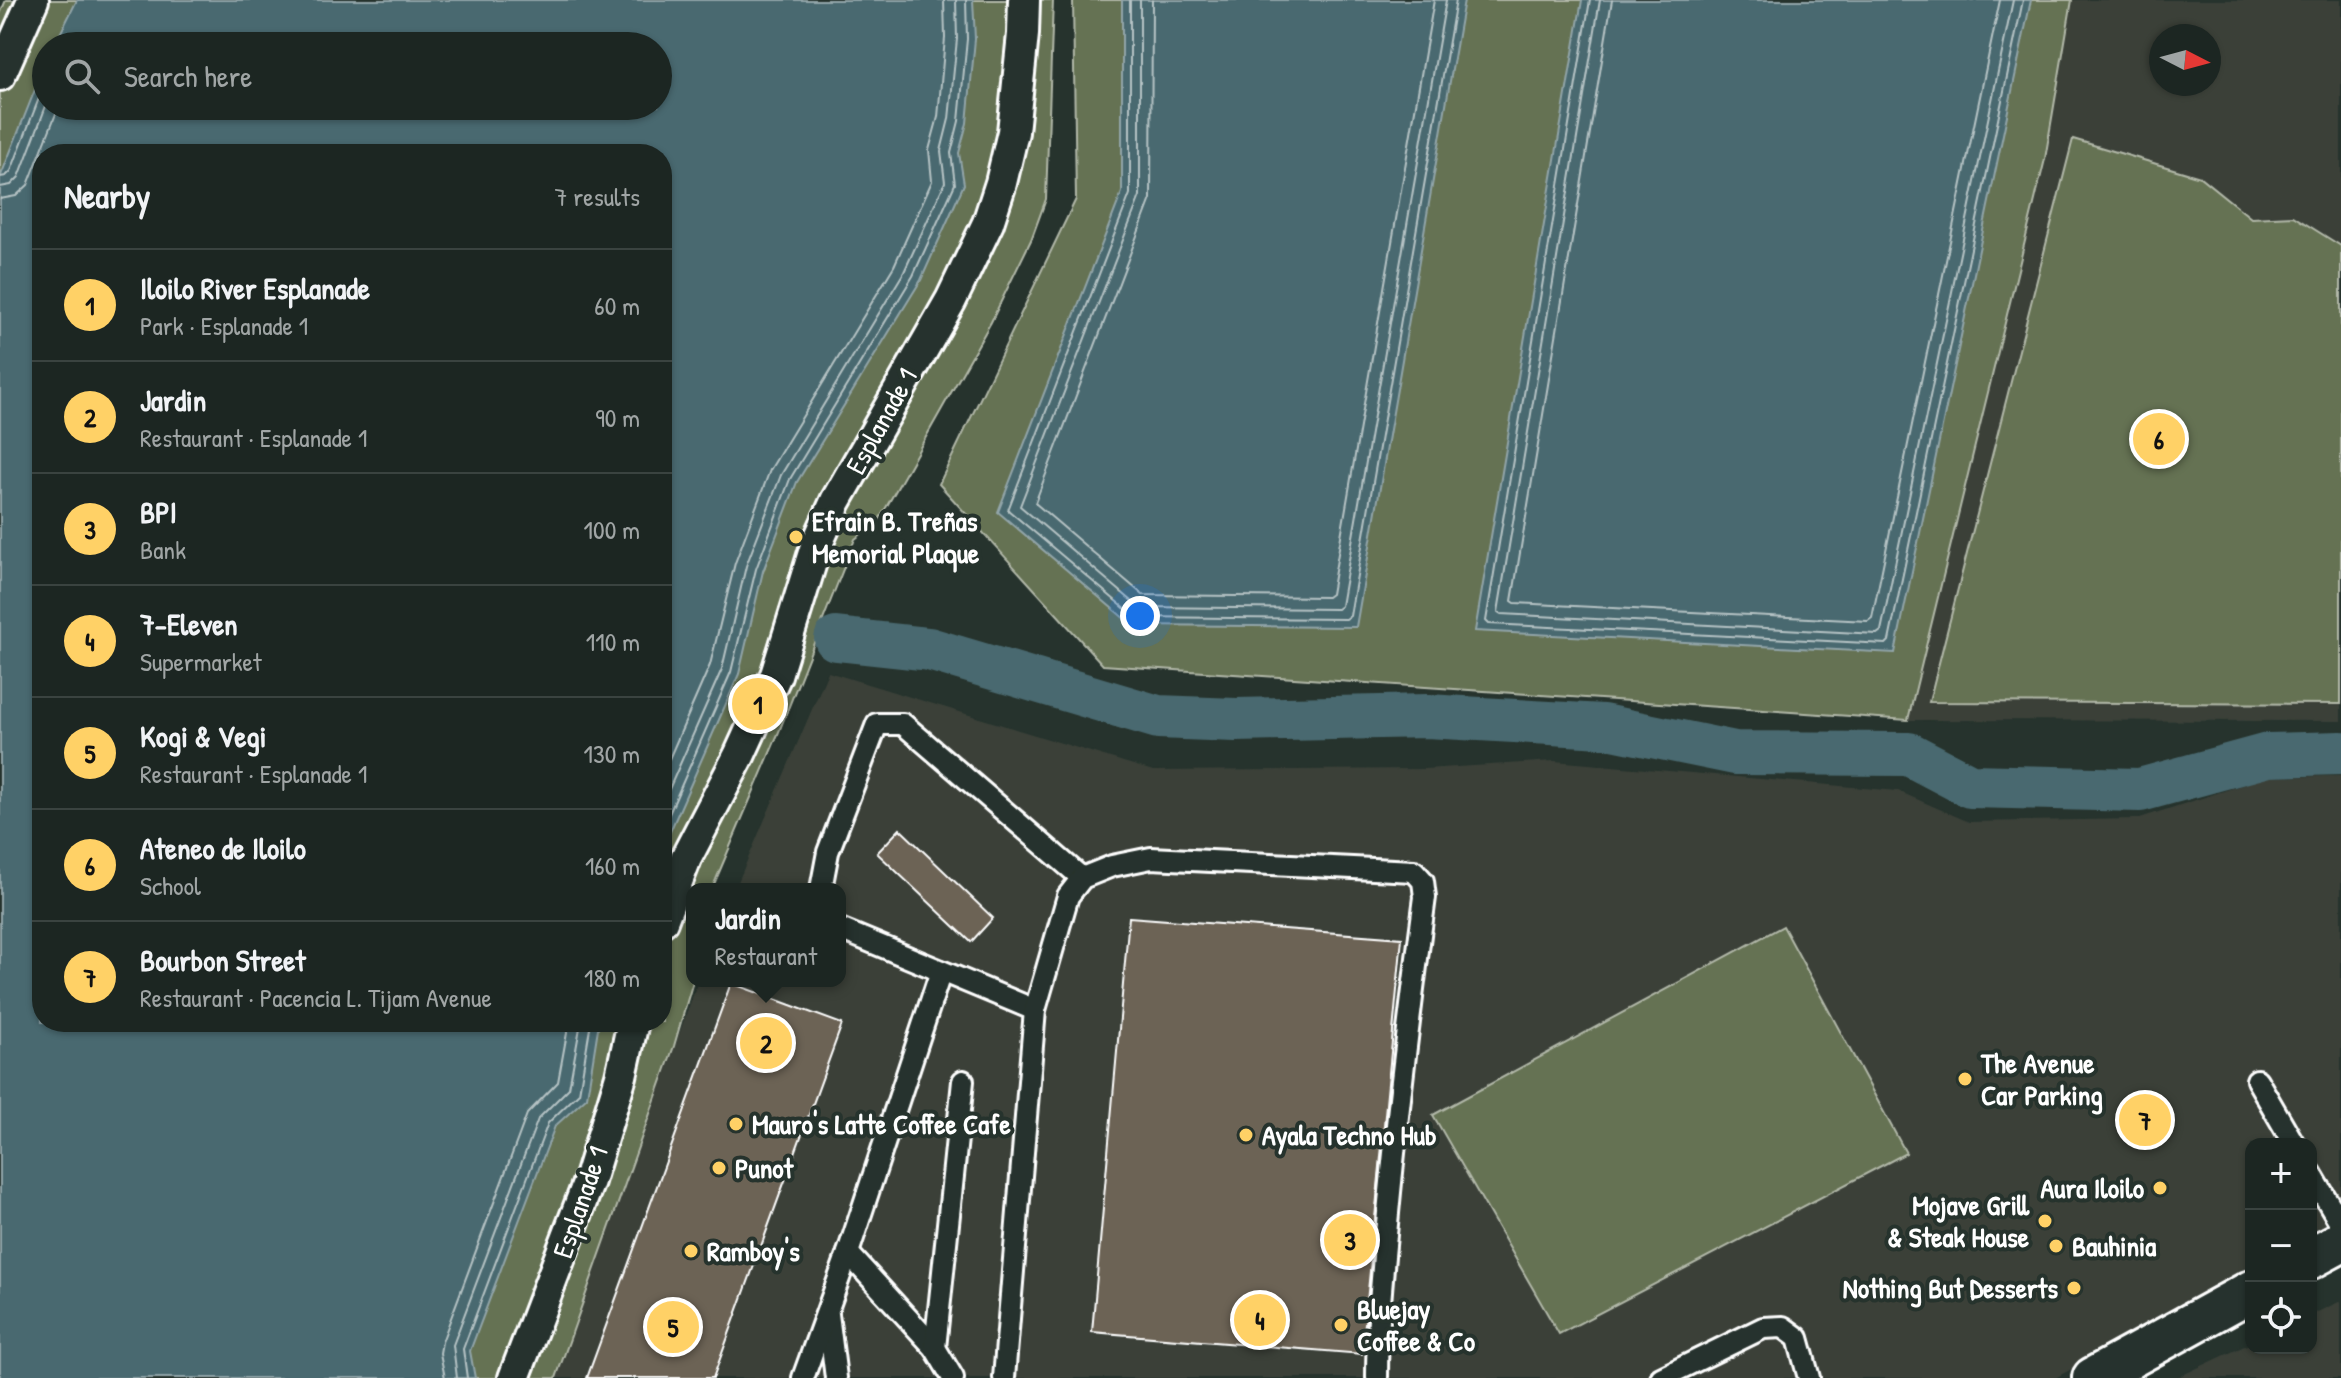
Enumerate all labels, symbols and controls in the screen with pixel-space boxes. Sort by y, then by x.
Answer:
north arrow [2149,24,2221,96]
search box [32,32,672,120]
icon: search [60,54,104,98]
text: Search here [124,56,252,96]
text: Nearby [64,173,150,219]
text: 7 results [555,179,640,214]
text: Iloilo River Esplanade [140,268,370,308]
text: 1 [85,288,95,323]
text: 60 m [594,288,640,323]
text: Park · Esplanade 1 [140,308,308,343]
street label: Esplanade 1 [836,361,926,481]
text: Jardin [140,380,206,420]
text: 2 [84,400,96,435]
text: 90 m [595,400,640,435]
pin: 6 [2133,409,2185,469]
text: Restaurant · Esplanade 1 [140,420,367,455]
text: BPI [140,492,177,532]
place label: Efrain B. Treñas Memorial Plaque [812,502,980,573]
text: 3 [84,512,96,547]
text: 100 m [584,512,640,547]
marker: Efrain B. Treñas Memorial Plaque [787,528,805,546]
text: Bank [140,532,186,567]
your location [1120,596,1160,636]
text: 7-Eleven [140,604,238,644]
text: 4 [85,624,95,659]
text: 110 m [586,624,640,659]
text: Supermarket [140,644,262,679]
pin: 1 [732,674,784,734]
text: Kogi & Vegi [140,716,266,756]
text: 5 [85,736,96,771]
text: 130 m [584,736,640,771]
text: Restaurant · Esplanade 1 [140,756,367,791]
text: Ateneo de Iloilo [140,828,306,868]
text: 6 [85,848,95,883]
text: 160 m [585,848,640,883]
text: School [140,868,201,903]
popup [686,883,846,987]
text: Jardin [715,898,781,938]
text: Restaurant [715,938,817,973]
text: Bourbon Street [140,940,306,980]
text: 7 [84,960,96,995]
text: 180 m [584,960,640,995]
text: Restaurant · Pacencia L. Tijam Avenue [140,980,492,1015]
pin: 2 [740,1013,792,1073]
place label: The Avenue Car Parking [1980,1044,2103,1115]
marker: The Avenue Car Parking [1956,1070,1974,1088]
pin: 7 [2119,1090,2171,1150]
place label: Mauro's Latte Coffee Cafe [752,1105,1011,1143]
marker: Mauro's Latte Coffee Cafe [727,1115,745,1133]
place label: Ayala Techno Hub [1262,1116,1436,1155]
marker: Ayala Techno Hub [1237,1126,1255,1144]
map controls [2245,1138,2317,1354]
button: + [2245,1138,2317,1210]
street label: Esplanade 1 [543,1141,617,1263]
place label: Punot [735,1149,795,1187]
marker: Punot [710,1159,728,1177]
place label: Aura Iloilo [2041,1169,2145,1207]
marker: Aura Iloilo [2151,1179,2169,1197]
place label: Mojave Grill & Steak House [1888,1186,2030,1256]
pin: 3 [1324,1210,1376,1270]
button: − [2245,1210,2317,1282]
marker: Mojave Grill & Steak House [2036,1212,2054,1230]
place label: Bauhinia [2072,1227,2156,1265]
place label: Ramboy's [707,1232,800,1271]
marker: Bauhinia [2047,1237,2065,1255]
marker: Ramboy's [682,1242,700,1260]
place label: Nothing But Desserts [1843,1269,2058,1308]
marker: Nothing But Desserts [2065,1279,2083,1297]
button: locate [2245,1282,2317,1354]
pin: 4 [1234,1290,1286,1350]
place label: Bluejay Coffee & Co [1357,1290,1476,1360]
pin: 5 [647,1297,699,1357]
marker: Bluejay Coffee & Co [1332,1316,1350,1334]

